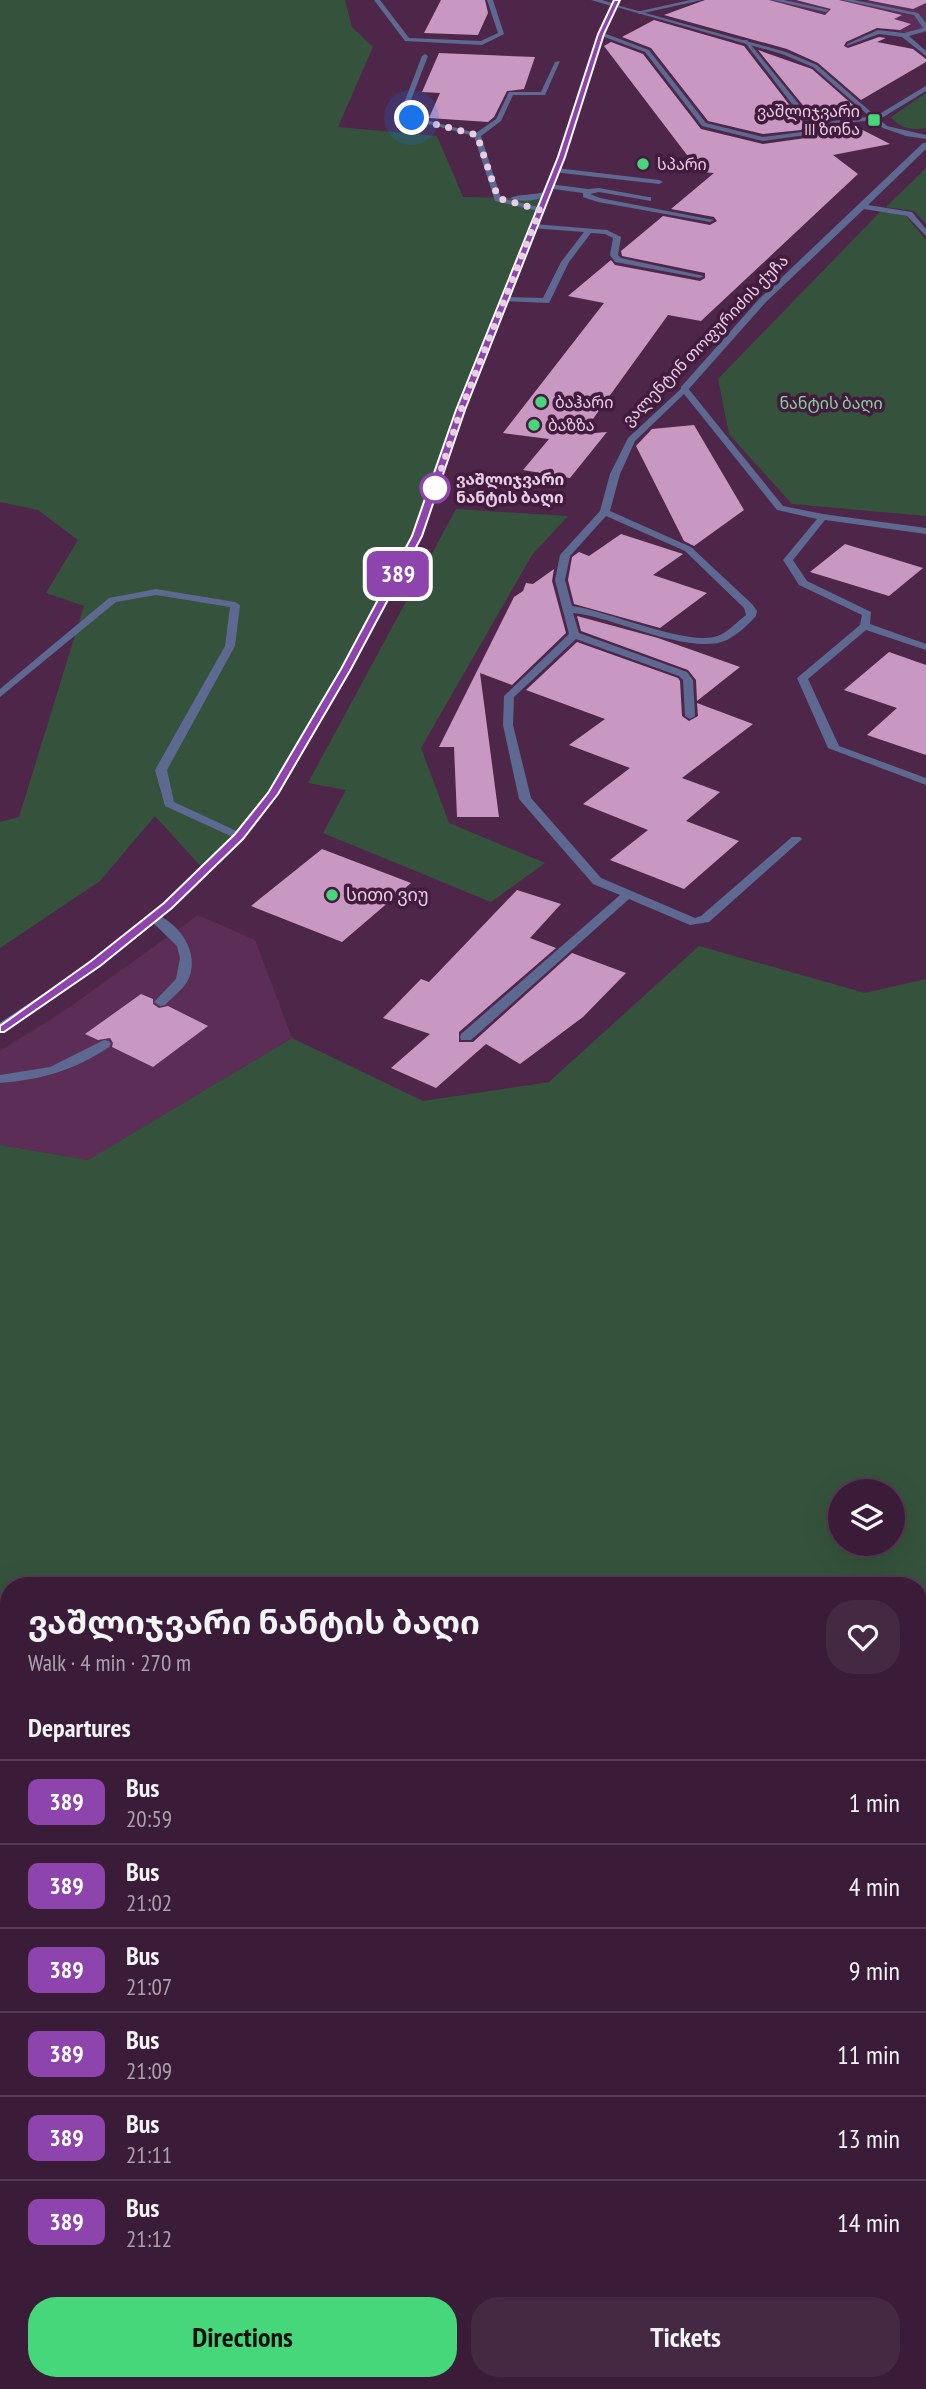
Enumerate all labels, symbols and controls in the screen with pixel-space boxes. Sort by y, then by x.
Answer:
your location [394,100,429,135]
place label: ვაშლიჯვარი III ზონა [757,101,860,139]
marker: ვაშლიჯვარი III ზონა [866,112,882,128]
place label: სპარი [657,154,707,174]
marker: სპარი [635,156,651,172]
street label: ვალენტინ თოფურიძის ქუჩა [618,250,793,430]
place label: ბაჰარი [555,392,613,412]
park label: ნანტის ბაღი [779,393,883,413]
marker: ბაჰარი [533,394,549,410]
place label: ბაზზა [548,415,595,435]
marker: ბაზზა [526,417,542,433]
place label: ვაშლიჯვარი ნანტის ბაღი [456,469,564,508]
marker: ვაშლიჯვარი ნანტის ბაღი [420,473,450,503]
line badge: 389 [358,551,438,597]
text: 389 [381,558,415,589]
place label: სითი ვიუ [346,883,429,906]
marker: სითი ვიუ [324,887,340,903]
map controls [828,1479,905,1556]
button: layers [828,1479,905,1556]
text: ვაშლიჯვარი ნანტის ბაღი [28,1600,480,1643]
button: heart [826,1600,900,1674]
text: Walk · 4 min · 270 m [28,1648,191,1677]
text: Departures [28,1711,131,1744]
text: Bus [126,1771,159,1804]
text: 389 [49,1786,84,1817]
text: 1 min [849,1786,900,1819]
text: 20:59 [126,1804,172,1833]
text: Bus [126,1855,159,1888]
text: 389 [49,1870,84,1901]
text: 4 min [849,1870,900,1903]
text: 21:02 [126,1888,172,1917]
text: Bus [126,1939,159,1972]
text: 389 [49,1954,84,1985]
text: 9 min [849,1954,900,1987]
text: 21:07 [126,1972,172,2001]
text: Bus [126,2023,159,2056]
text: 389 [49,2038,84,2069]
text: 11 min [837,2038,900,2071]
text: 21:09 [126,2056,172,2085]
text: Bus [126,2107,159,2140]
text: 389 [49,2122,84,2153]
text: 13 min [837,2122,900,2155]
text: 21:11 [126,2140,172,2169]
text: Bus [126,2191,159,2224]
text: 389 [49,2206,84,2237]
text: 14 min [837,2206,900,2239]
text: 21:12 [126,2224,172,2253]
button: Directions [28,2297,457,2377]
button: Tickets [471,2297,900,2377]

